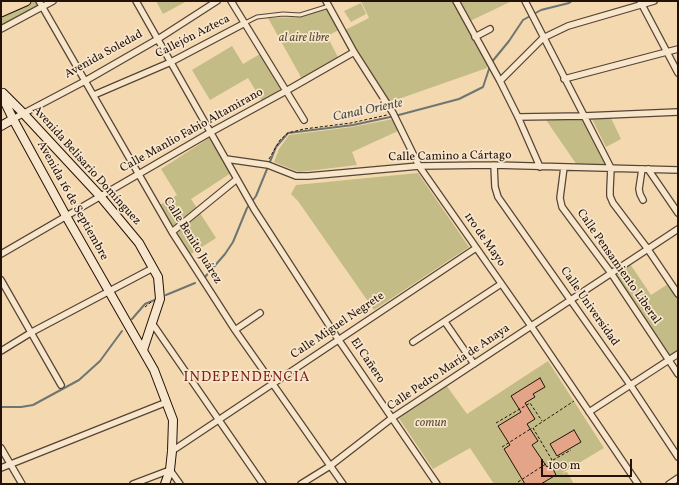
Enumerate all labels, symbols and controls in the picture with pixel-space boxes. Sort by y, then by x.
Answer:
street label: Callejón Azteca [153,12,233,62]
street label: Avenida Soledad [62,28,146,82]
park label: al aire libre [279,32,329,46]
street label: Calle Manlio Fabio Altamirano [118,86,266,176]
water label: Canal Oriente [332,96,404,126]
street label: Avenida Belisario Domínguez [29,103,143,229]
street label: Avenida 16 de Septiembre [33,139,111,263]
street label: Calle Camino a Cártago [388,149,512,165]
street label: Calle Benito Juárez [160,195,224,287]
street label: Calle Pensamiento Liberal [573,207,663,327]
street label: 1ro de Mayo [460,210,508,270]
street label: Calle Universidad [556,265,622,349]
street label: Calle Miguel Negrete [289,289,387,363]
street label: Calle Pedro María de Anaya [385,322,513,414]
street label: El Cañero [347,336,387,386]
district label: INDEPENDENCIA [184,370,310,386]
park label: comun [415,417,447,431]
scale bar [543,451,634,477]
text: 100 m [548,458,580,474]

